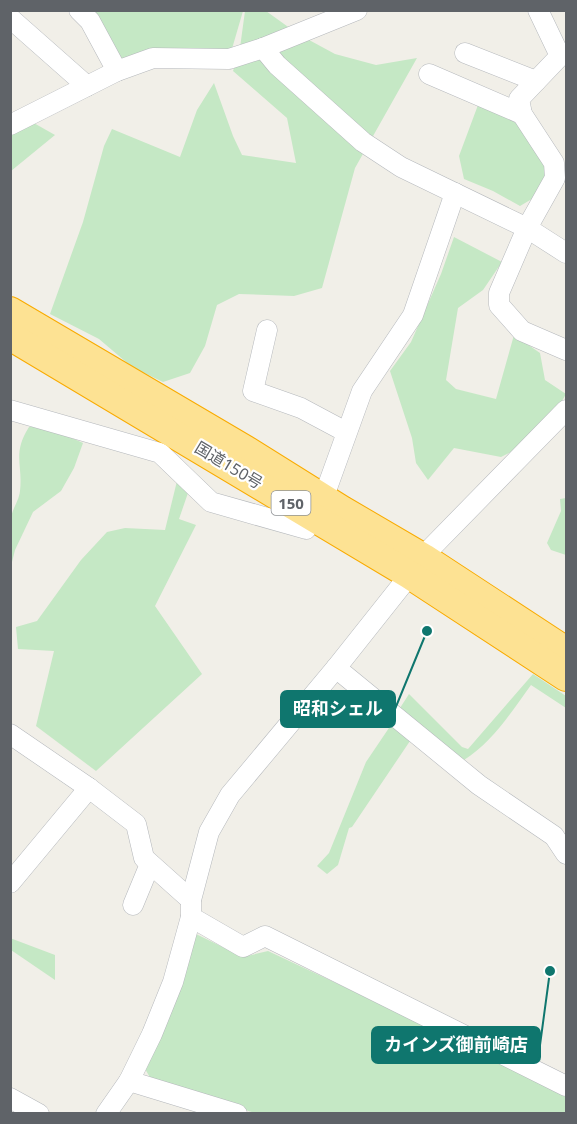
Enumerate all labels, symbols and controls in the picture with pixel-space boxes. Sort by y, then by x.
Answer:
street label: 国道150号 [191,436,267,494]
road number: 150 [272,491,310,515]
callout: 昭和シェル [281,691,395,727]
text: 昭和シェル [293,696,383,720]
callout: カインズ御前崎店 [372,1027,540,1063]
text: カインズ御前崎店 [384,1032,528,1056]

